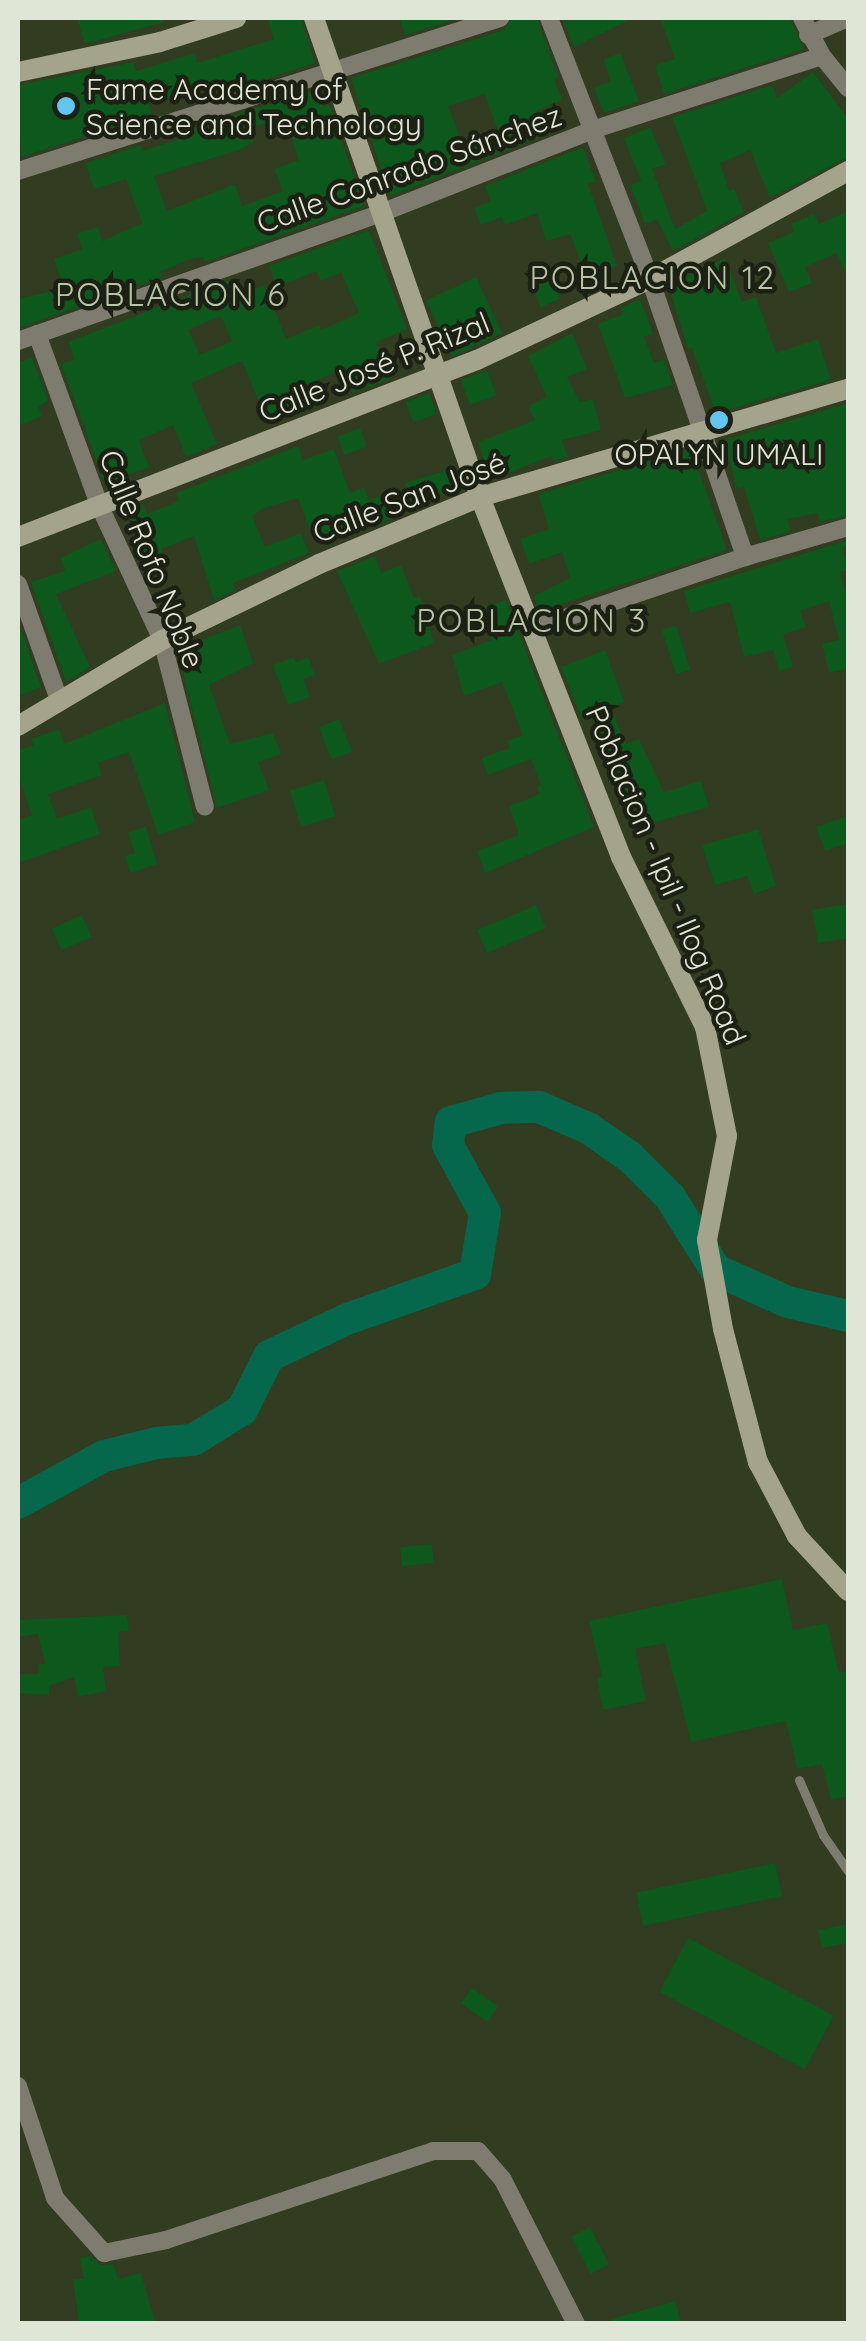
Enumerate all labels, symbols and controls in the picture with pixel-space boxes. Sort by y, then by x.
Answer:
place label: Fame Academy of Science and Technology [86,71,422,142]
marker: Fame Academy of Science and Technology [55,95,77,117]
street label: Calle Conrado Sánchez [252,97,566,241]
district label: POBLACION 12 [530,258,776,296]
district label: POBLACION 6 [55,275,287,313]
street label: Calle José P. Rizal [254,304,494,430]
marker: OPALYN UMALI [708,409,730,431]
place label: OPALYN UMALI [614,436,824,472]
street label: Calle San José [308,444,510,550]
street label: Calle Rofo Noble [92,445,212,673]
district label: POBLACION 3 [416,601,648,639]
street label: Poblacion - Ipil - Ilog Road [578,700,754,1050]

